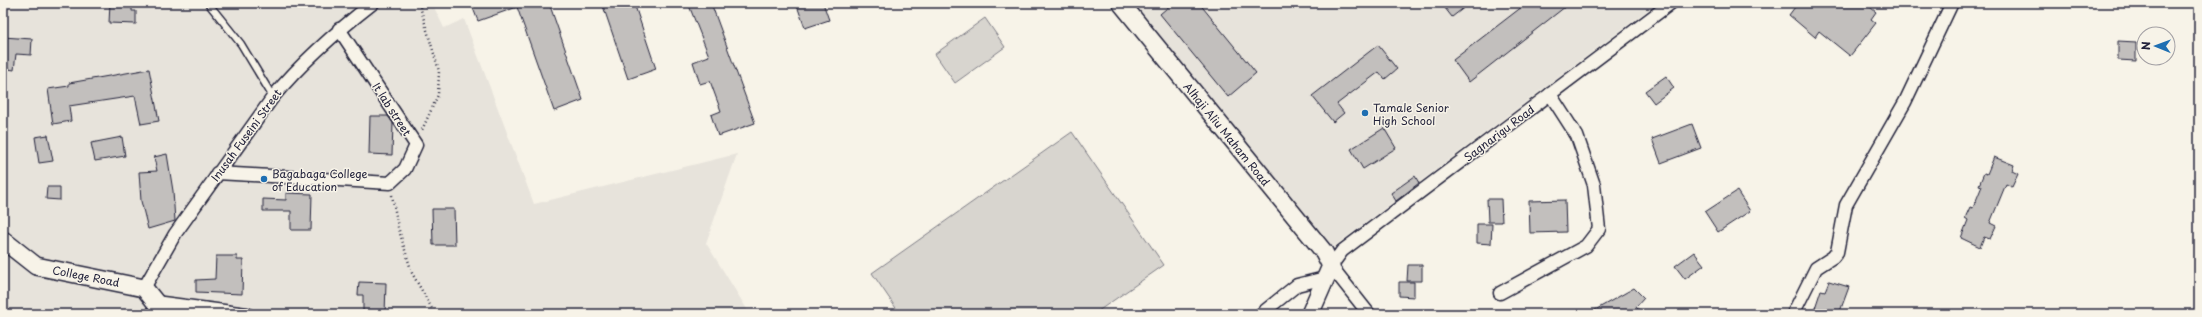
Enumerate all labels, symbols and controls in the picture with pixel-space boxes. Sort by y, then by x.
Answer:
north arrow [2136,26,2176,66]
text: N [2137,41,2154,50]
street label: Alhaji Aliu Maham Road [1180,78,1275,190]
street label: It lab street [368,79,416,140]
street label: Inusah Fuseini Street [207,85,286,185]
place label: Tamale Senior High School [1373,99,1449,129]
street label: Sagnarigu Road [1460,101,1538,165]
marker: Tamale Senior High School [1360,108,1370,118]
place label: Bagabaga College of Education [272,165,367,195]
marker: Bagabaga College of Education [259,174,269,184]
street label: College Road [51,261,122,291]

